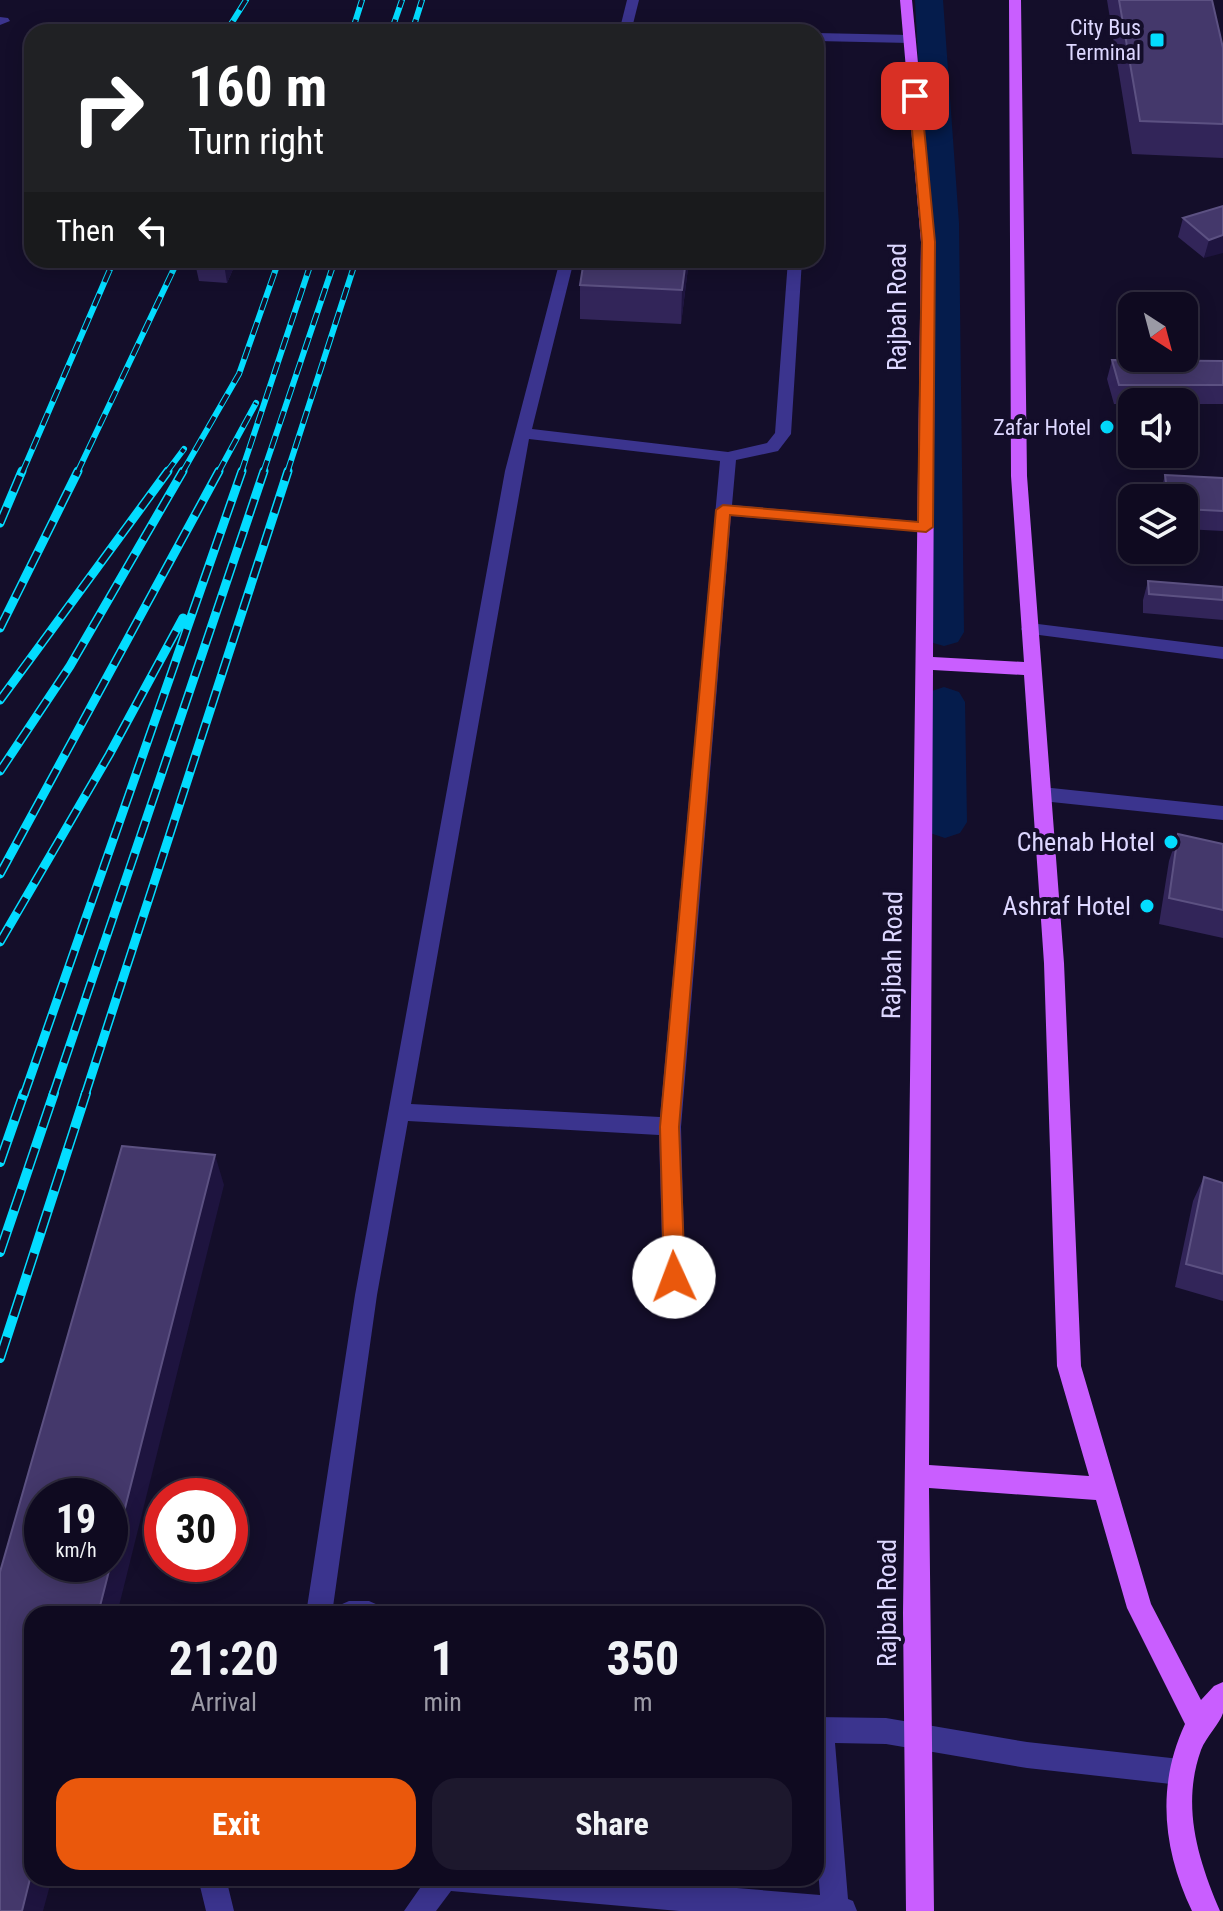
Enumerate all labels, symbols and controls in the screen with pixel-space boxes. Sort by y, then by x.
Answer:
place label: City Bus Terminal [1066,15,1141,65]
marker: City Bus Terminal [1148,31,1166,49]
text: 160 m [188,54,327,120]
icon: right [56,56,160,160]
pin [881,62,949,130]
icon: arrive [893,74,937,118]
text: Turn right [188,121,324,163]
icon: left [131,208,175,252]
text: Then [56,213,115,248]
street label: Rajbah Road [882,243,912,371]
north arrow [1118,292,1198,372]
map controls [1118,292,1198,564]
button: sound [1118,388,1198,468]
place label: Zafar Hotel [993,415,1091,440]
marker: Zafar Hotel [1098,418,1116,436]
button: layers [1118,484,1198,564]
place label: Chenab Hotel [1017,827,1155,857]
marker: Chenab Hotel [1162,833,1180,851]
street label: Rajbah Road [876,891,908,1019]
place label: Ashraf Hotel [1003,891,1131,921]
marker: Ashraf Hotel [1138,897,1156,915]
position arrow [632,1235,716,1319]
speed limit sign: 30 [144,1478,248,1582]
text: 19 [56,1496,96,1543]
text: km/h [55,1538,97,1562]
street label: Rajbah Road [872,1539,902,1667]
text: 21:20 [169,1630,279,1687]
text: 1 [431,1630,455,1687]
text: 350 [606,1630,679,1687]
text: Arrival [191,1687,257,1717]
text: min [424,1687,462,1717]
text: m [633,1687,653,1717]
button: Exit [56,1778,416,1870]
button: Share [432,1778,792,1870]

